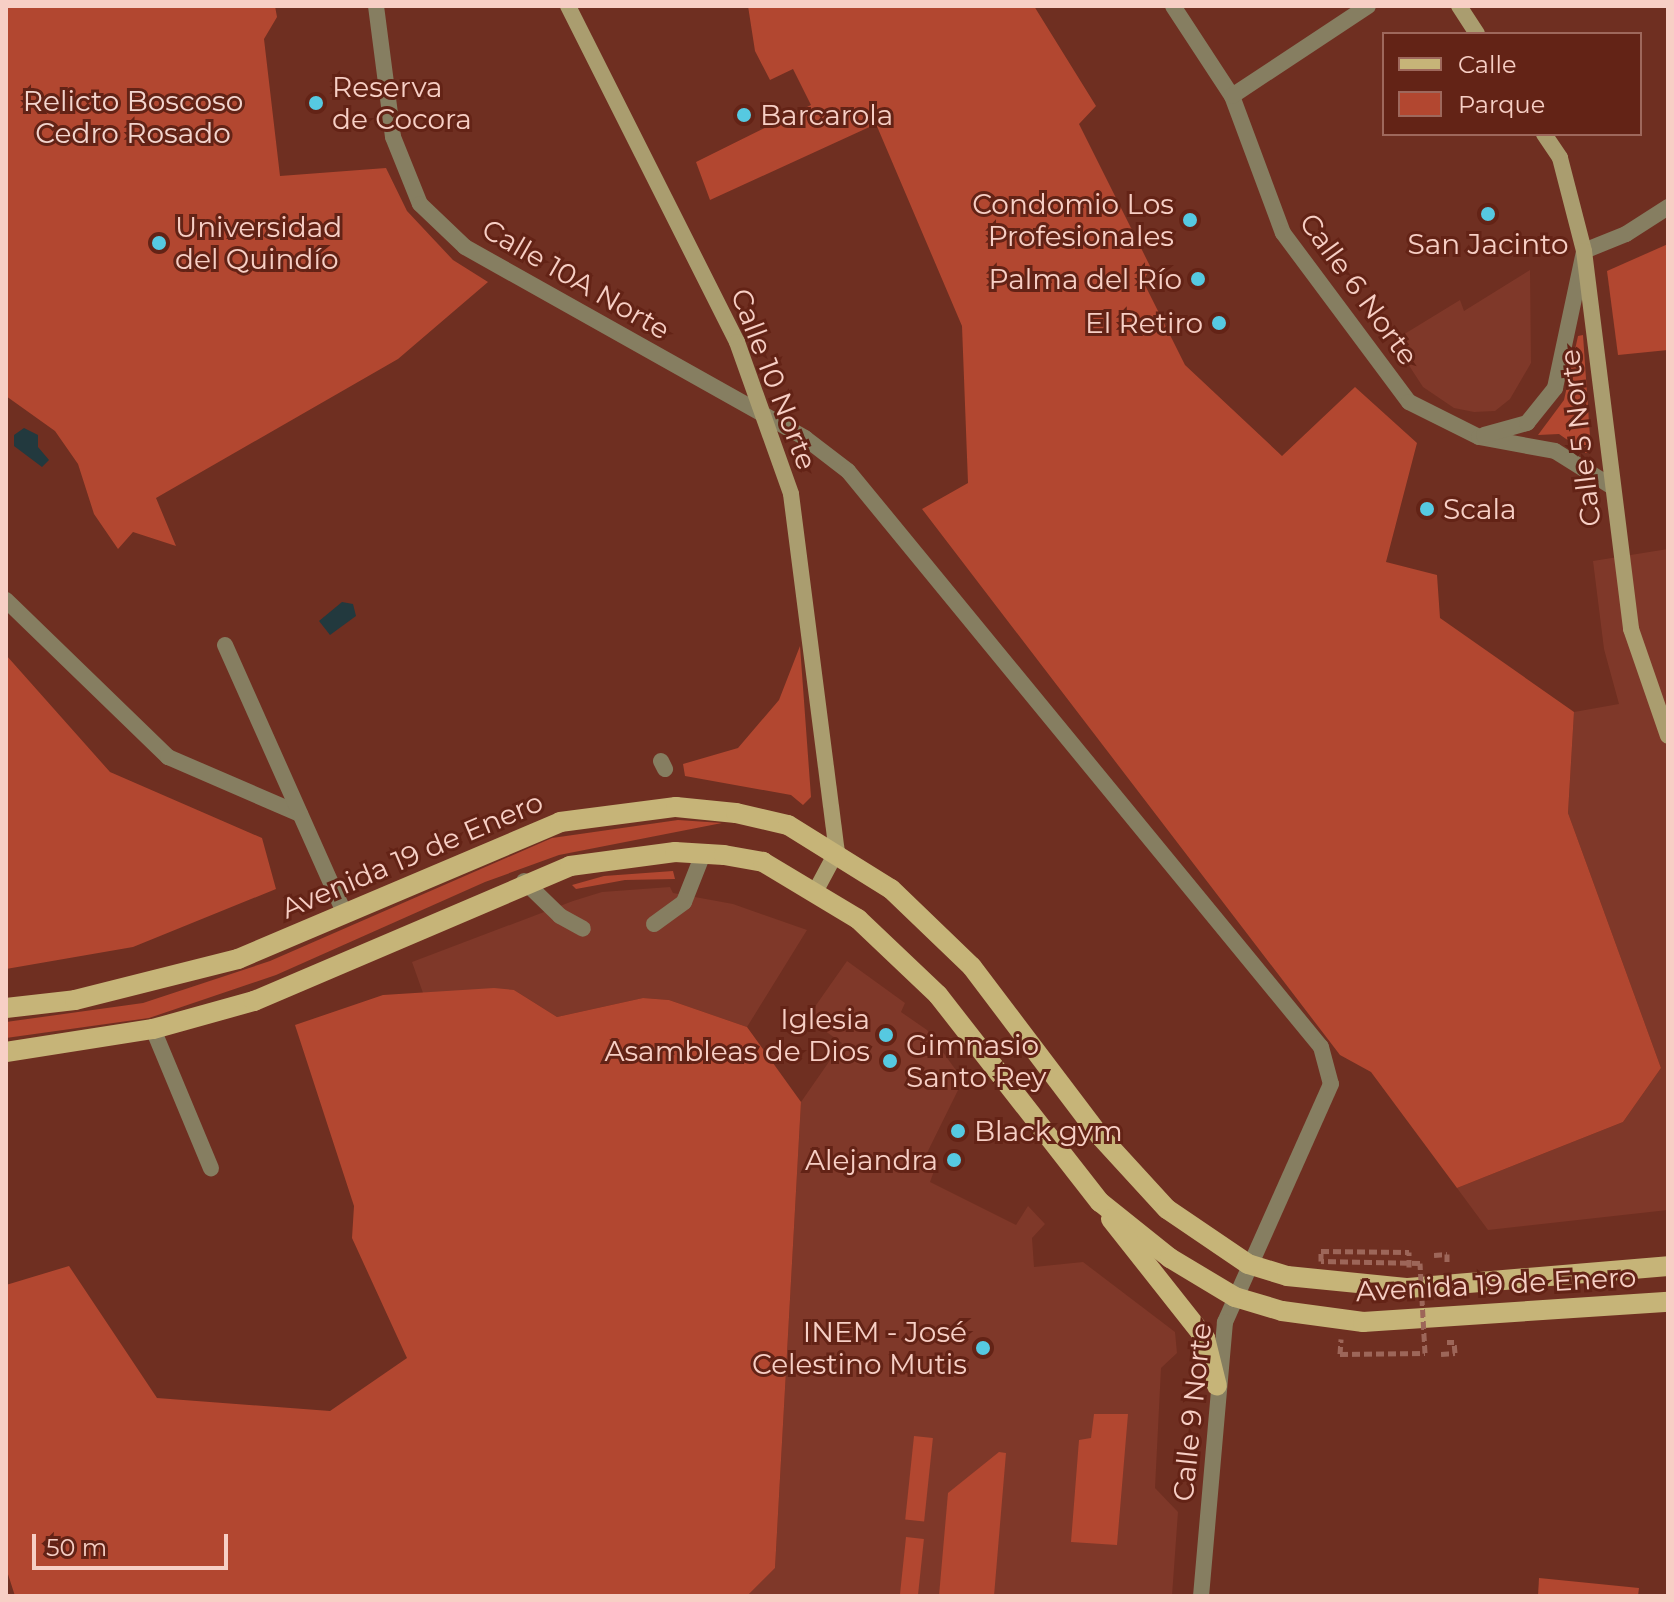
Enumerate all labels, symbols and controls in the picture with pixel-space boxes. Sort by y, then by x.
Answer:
legend [1382,32,1642,136]
text: Calle [1458,50,1516,79]
place label: Reserva de Cocora [332,70,472,136]
park label: Relicto Boscoso Cedro Rosado [23,84,243,150]
text: Parque [1458,90,1545,119]
marker: Reserva de Cocora [307,94,325,112]
place label: Barcarola [760,98,893,132]
marker: Barcarola [735,106,753,124]
place label: Condomio Los Profesionales [972,187,1174,253]
marker: San Jacinto [1479,205,1497,223]
street label: Calle 6 Norte [1293,206,1425,372]
place label: Universidad del Quindío [175,210,342,276]
marker: Condomio Los Profesionales [1181,211,1199,229]
street label: Calle 10A Norte [476,212,676,346]
place label: San Jacinto [1408,227,1568,261]
marker: Universidad del Quindío [150,234,168,252]
place label: Palma del Río [989,262,1182,296]
marker: Palma del Río [1189,270,1207,288]
street label: Calle 10 Norte [724,284,824,474]
place label: El Retiro [1085,306,1203,340]
marker: El Retiro [1210,314,1228,332]
street label: Calle 5 Norte [1552,347,1608,529]
place label: Scala [1443,492,1517,526]
marker: Scala [1418,500,1436,518]
street label: Avenida 19 de Enero [276,785,548,925]
place label: Iglesia Asambleas de Dios [605,1002,870,1068]
marker: Iglesia Asambleas de Dios [877,1026,895,1044]
place label: Gimnasio Santo Rey [906,1028,1047,1094]
marker: Gimnasio Santo Rey [881,1052,899,1070]
place label: Black gym [974,1114,1123,1148]
marker: Black gym [949,1122,967,1140]
place label: Alejandra [805,1143,938,1177]
marker: Alejandra [945,1151,963,1169]
street label: Avenida 19 de Enero [1355,1260,1637,1308]
place label: INEM - José Celestino Mutis [752,1315,967,1381]
street label: Calle 9 Norte [1166,1321,1218,1503]
marker: INEM - José Celestino Mutis [974,1339,992,1357]
scale bar [36,1518,232,1568]
text: 50 m [46,1533,107,1562]

